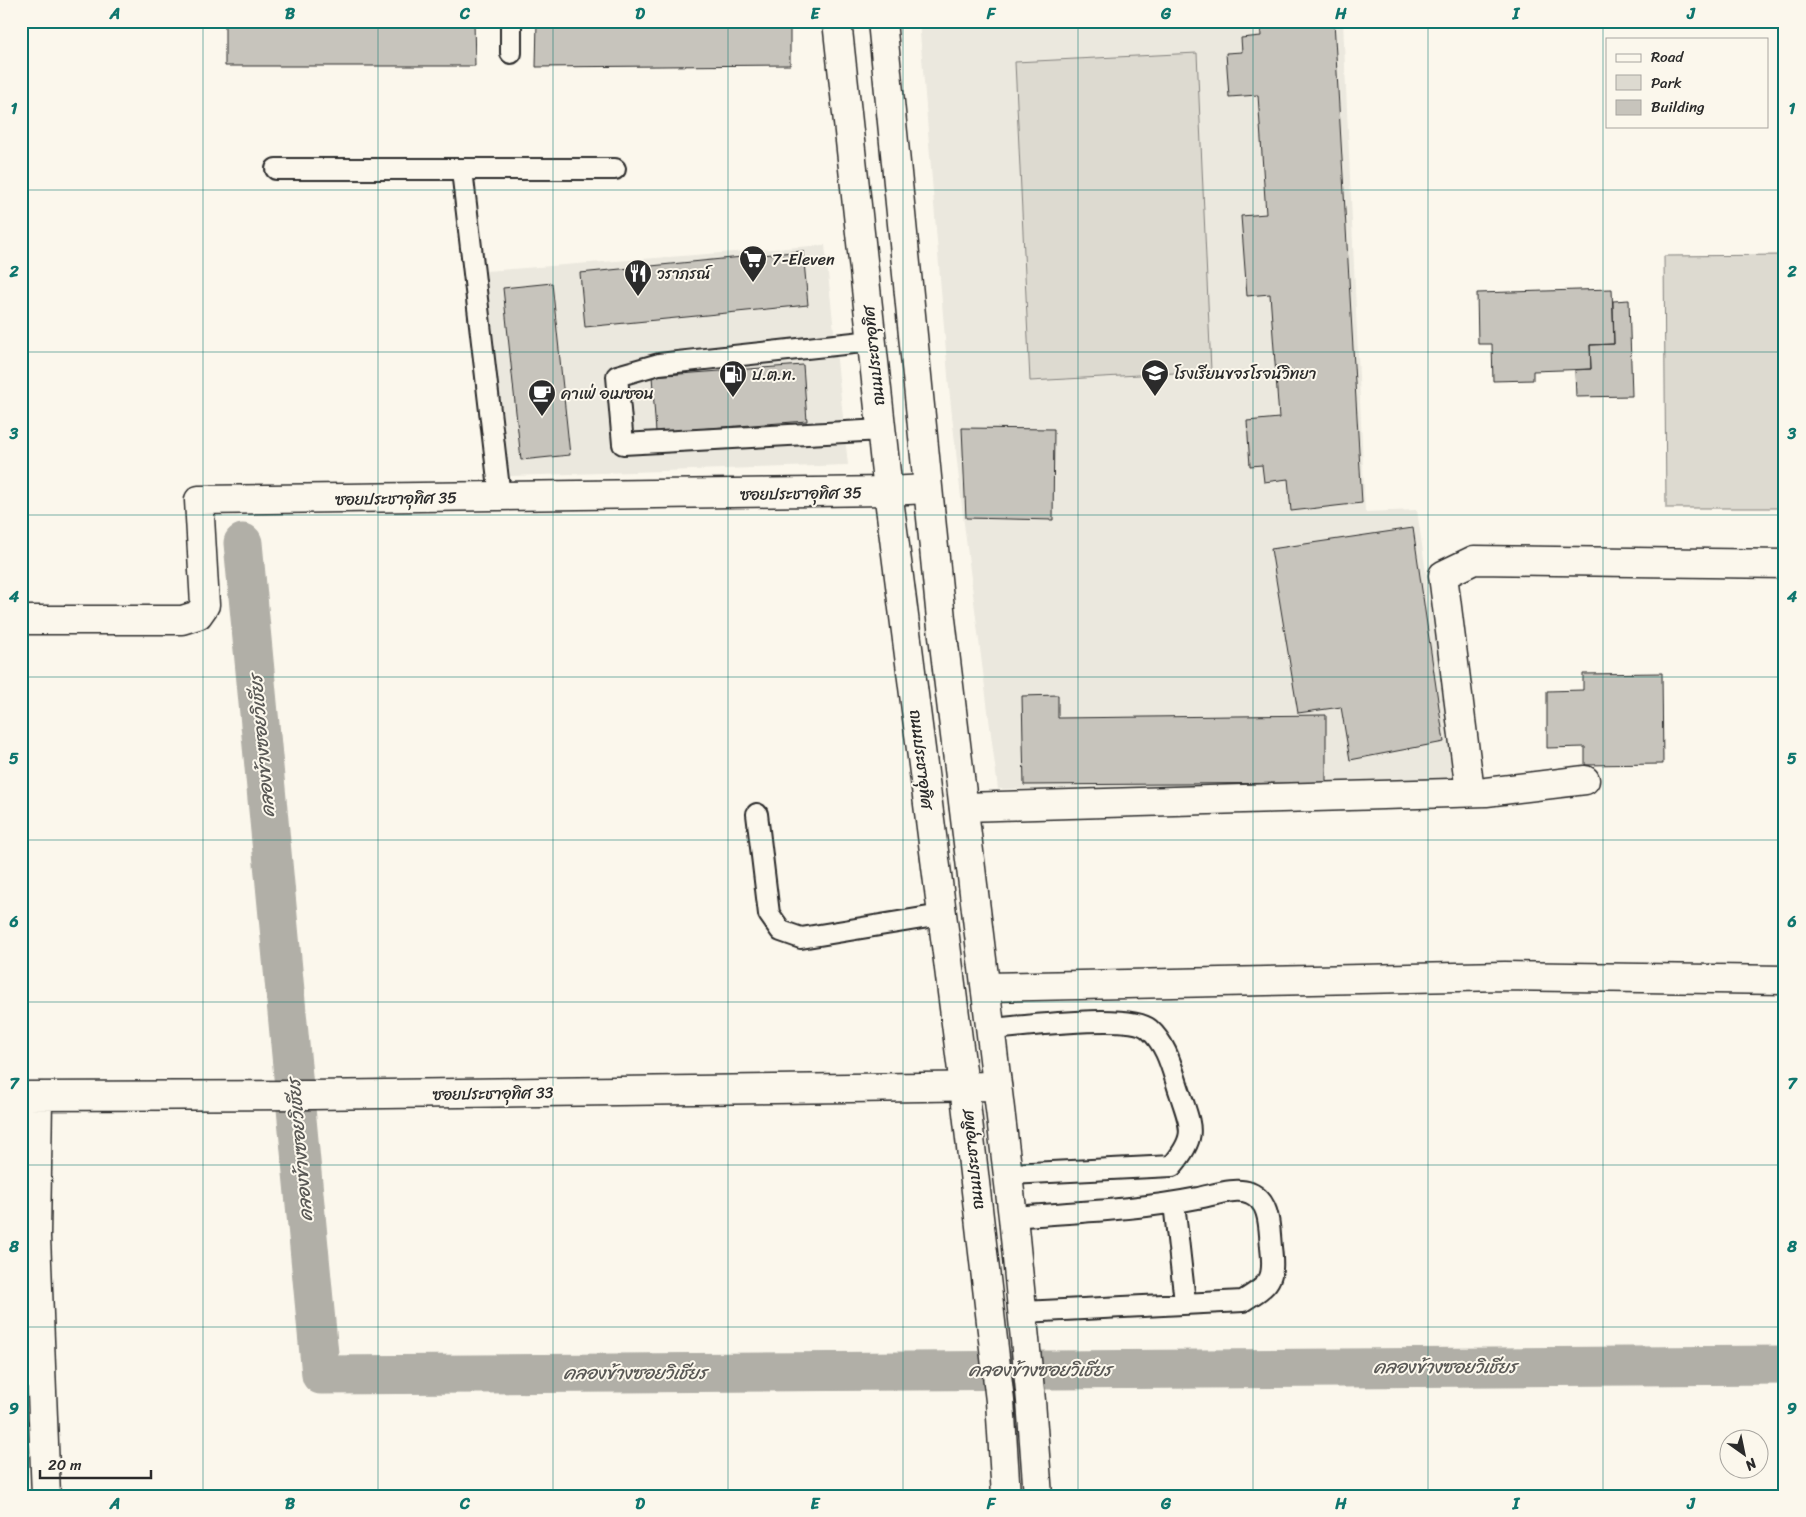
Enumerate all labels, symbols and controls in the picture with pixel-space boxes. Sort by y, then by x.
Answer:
text: A [109,0,120,28]
text: B [285,0,296,28]
text: C [459,0,471,28]
text: D [635,0,645,28]
text: E [811,0,821,28]
text: F [986,0,997,28]
text: G [1160,0,1172,28]
text: H [1334,0,1347,28]
text: I [1512,0,1521,28]
text: J [1686,0,1696,28]
legend [1606,38,1768,128]
text: Road [1651,44,1684,70]
text: Park [1651,70,1682,96]
text: 1 [11,94,18,123]
text: Building [1651,94,1705,120]
text: 1 [1789,94,1796,123]
supermarket icon: 7-Eleven [738,244,768,283]
place label: 7-Eleven [772,245,835,274]
text: 2 [8,257,19,286]
text: 2 [1786,257,1797,286]
restaurant icon: วราภรณ์ [623,258,653,297]
place label: วราภรณ์ [657,259,713,288]
street label: ถนนประชาอุทิศ [854,302,893,407]
school or university icon: โรงเรียนขจรโรจน์วิทยา [1140,358,1170,397]
fuel station icon: ป.ต.ท. [718,359,748,398]
place label: โรงเรียนขจรโรจน์วิทยา [1174,359,1317,388]
place label: ป.ต.ท. [752,360,797,389]
cafe icon: คาเฟ่ อเมซอน [527,378,557,417]
place label: คาเฟ่ อเมซอน [561,379,654,408]
text: 3 [9,419,19,448]
text: 3 [1787,419,1797,448]
street label: ซอยประชาอุทิศ 35 [740,478,862,509]
street label: ซอยประชาอุทิศ 35 [335,483,457,514]
text: 4 [8,582,19,611]
text: 4 [1786,582,1797,611]
water label: คลองข้างซอยวิเชียร [240,670,284,819]
street label: ถนนประชาอุทิศ [901,708,942,813]
text: 5 [9,744,19,773]
text: 5 [1787,744,1797,773]
text: 6 [8,907,19,936]
text: 6 [1786,907,1797,936]
text: 7 [9,1069,20,1098]
text: 7 [1787,1069,1798,1098]
water label: คลองข้างซอยวิเชียร [278,1074,322,1223]
street label: ซอยประชาอุทิศ 33 [432,1078,554,1109]
street label: ถนนประชาอุทิศ [953,1106,992,1211]
text: 8 [8,1232,19,1261]
text: 8 [1786,1232,1797,1261]
water label: คลองข้างซอยวิเชียร [1374,1351,1519,1383]
water label: คลองข้างซอยวิเชียร [969,1354,1114,1386]
water label: คลองข้างซอยวิเชียร [564,1357,709,1389]
text: 9 [9,1394,19,1423]
text: 9 [1787,1394,1797,1423]
north arrow [1718,1430,1768,1480]
scale bar [40,1447,151,1479]
text: N [1740,1451,1763,1478]
text: 20 m [48,1452,82,1478]
text: A [109,1489,120,1517]
text: B [285,1489,296,1517]
text: C [459,1489,471,1517]
text: D [635,1489,645,1517]
text: E [811,1489,821,1517]
text: F [986,1489,997,1517]
text: G [1160,1489,1172,1517]
text: H [1334,1489,1347,1517]
text: I [1512,1489,1521,1517]
text: J [1686,1489,1696,1517]

